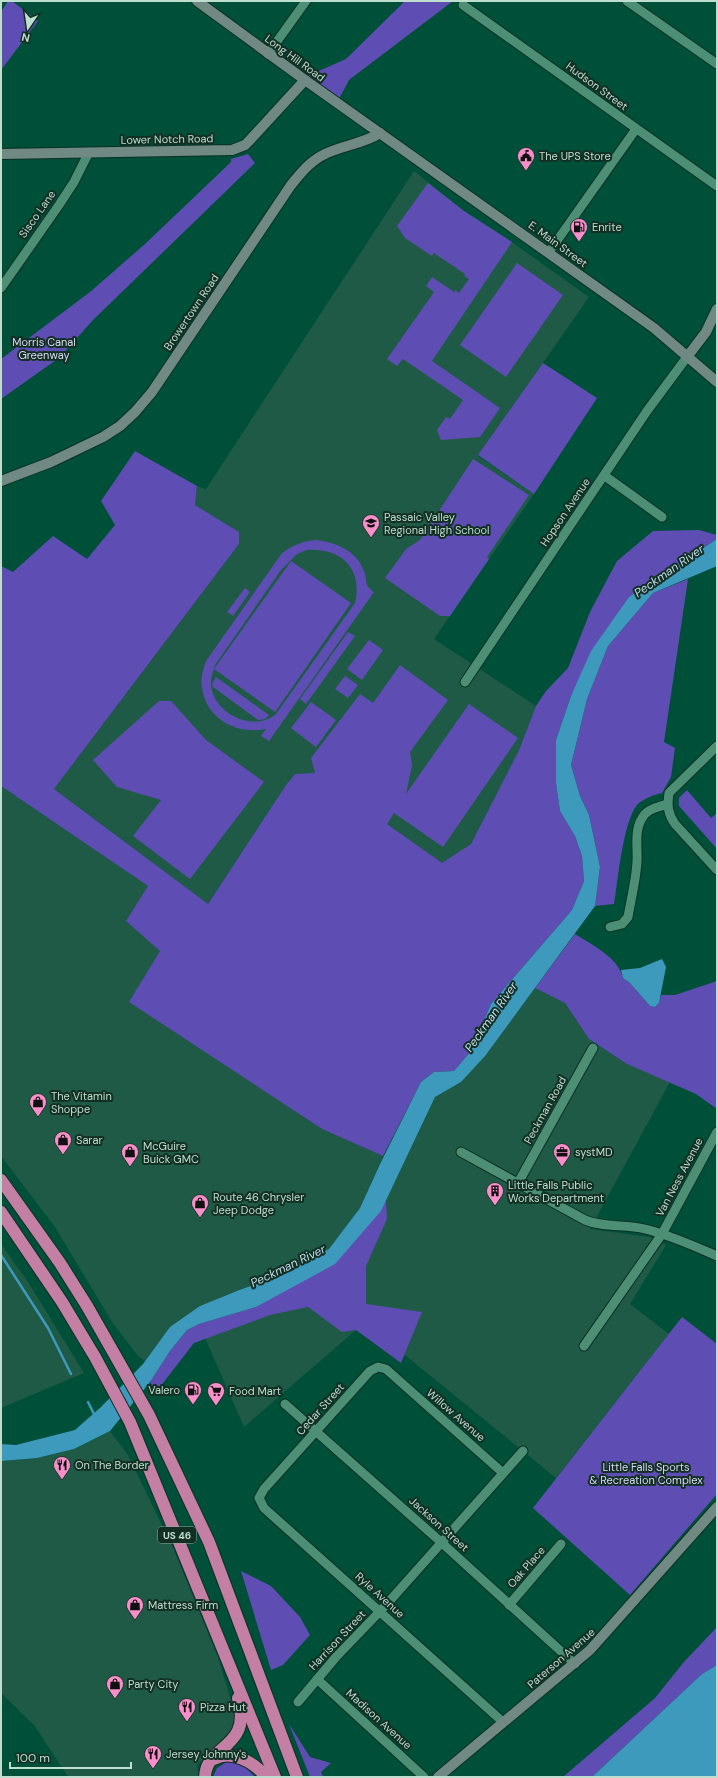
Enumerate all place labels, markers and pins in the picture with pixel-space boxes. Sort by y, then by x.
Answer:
public building icon: The UPS Store [516,146,536,171]
place label: The UPS Store [539,149,611,163]
fuel station icon: Enrite [569,217,589,242]
place label: Enrite [592,220,622,234]
place label: Passaic Valley Regional High School [384,510,489,537]
school or university icon: Passaic Valley Regional High School [361,513,381,538]
place label: The Vitamin Shoppe [51,1089,112,1116]
shop icon: The Vitamin Shoppe [28,1092,48,1117]
shop icon: Sarar [53,1130,73,1155]
place label: Sarar [76,1133,103,1147]
place label: McGuire Buick GMC [143,1139,199,1166]
shop icon: McGuire Buick GMC [120,1142,140,1167]
office icon: systMD [552,1142,572,1167]
place label: systMD [575,1145,613,1159]
place label: Little Falls Public Works Department [508,1178,604,1205]
building icon: Little Falls Public Works Department [485,1181,505,1206]
place label: Route 46 Chrysler Jeep Dodge [213,1190,304,1217]
shop icon: Route 46 Chrysler Jeep Dodge [190,1193,210,1218]
fuel station icon: Valero [183,1380,203,1405]
supermarket icon: Food Mart [206,1381,226,1406]
place label: Valero [148,1383,180,1397]
place label: Food Mart [229,1384,281,1398]
restaurant icon: On The Border [52,1455,72,1480]
place label: On The Border [75,1458,149,1472]
shop icon: Mattress Firm [125,1595,145,1620]
place label: Mattress Firm [148,1598,218,1612]
shop icon: Party City [105,1674,125,1699]
place label: Party City [128,1677,179,1691]
restaurant icon: Pizza Hut [177,1697,197,1722]
place label: Pizza Hut [200,1700,246,1714]
restaurant icon: Jersey Johnny's [143,1744,163,1769]
place label: Jersey Johnny's [166,1747,247,1761]

